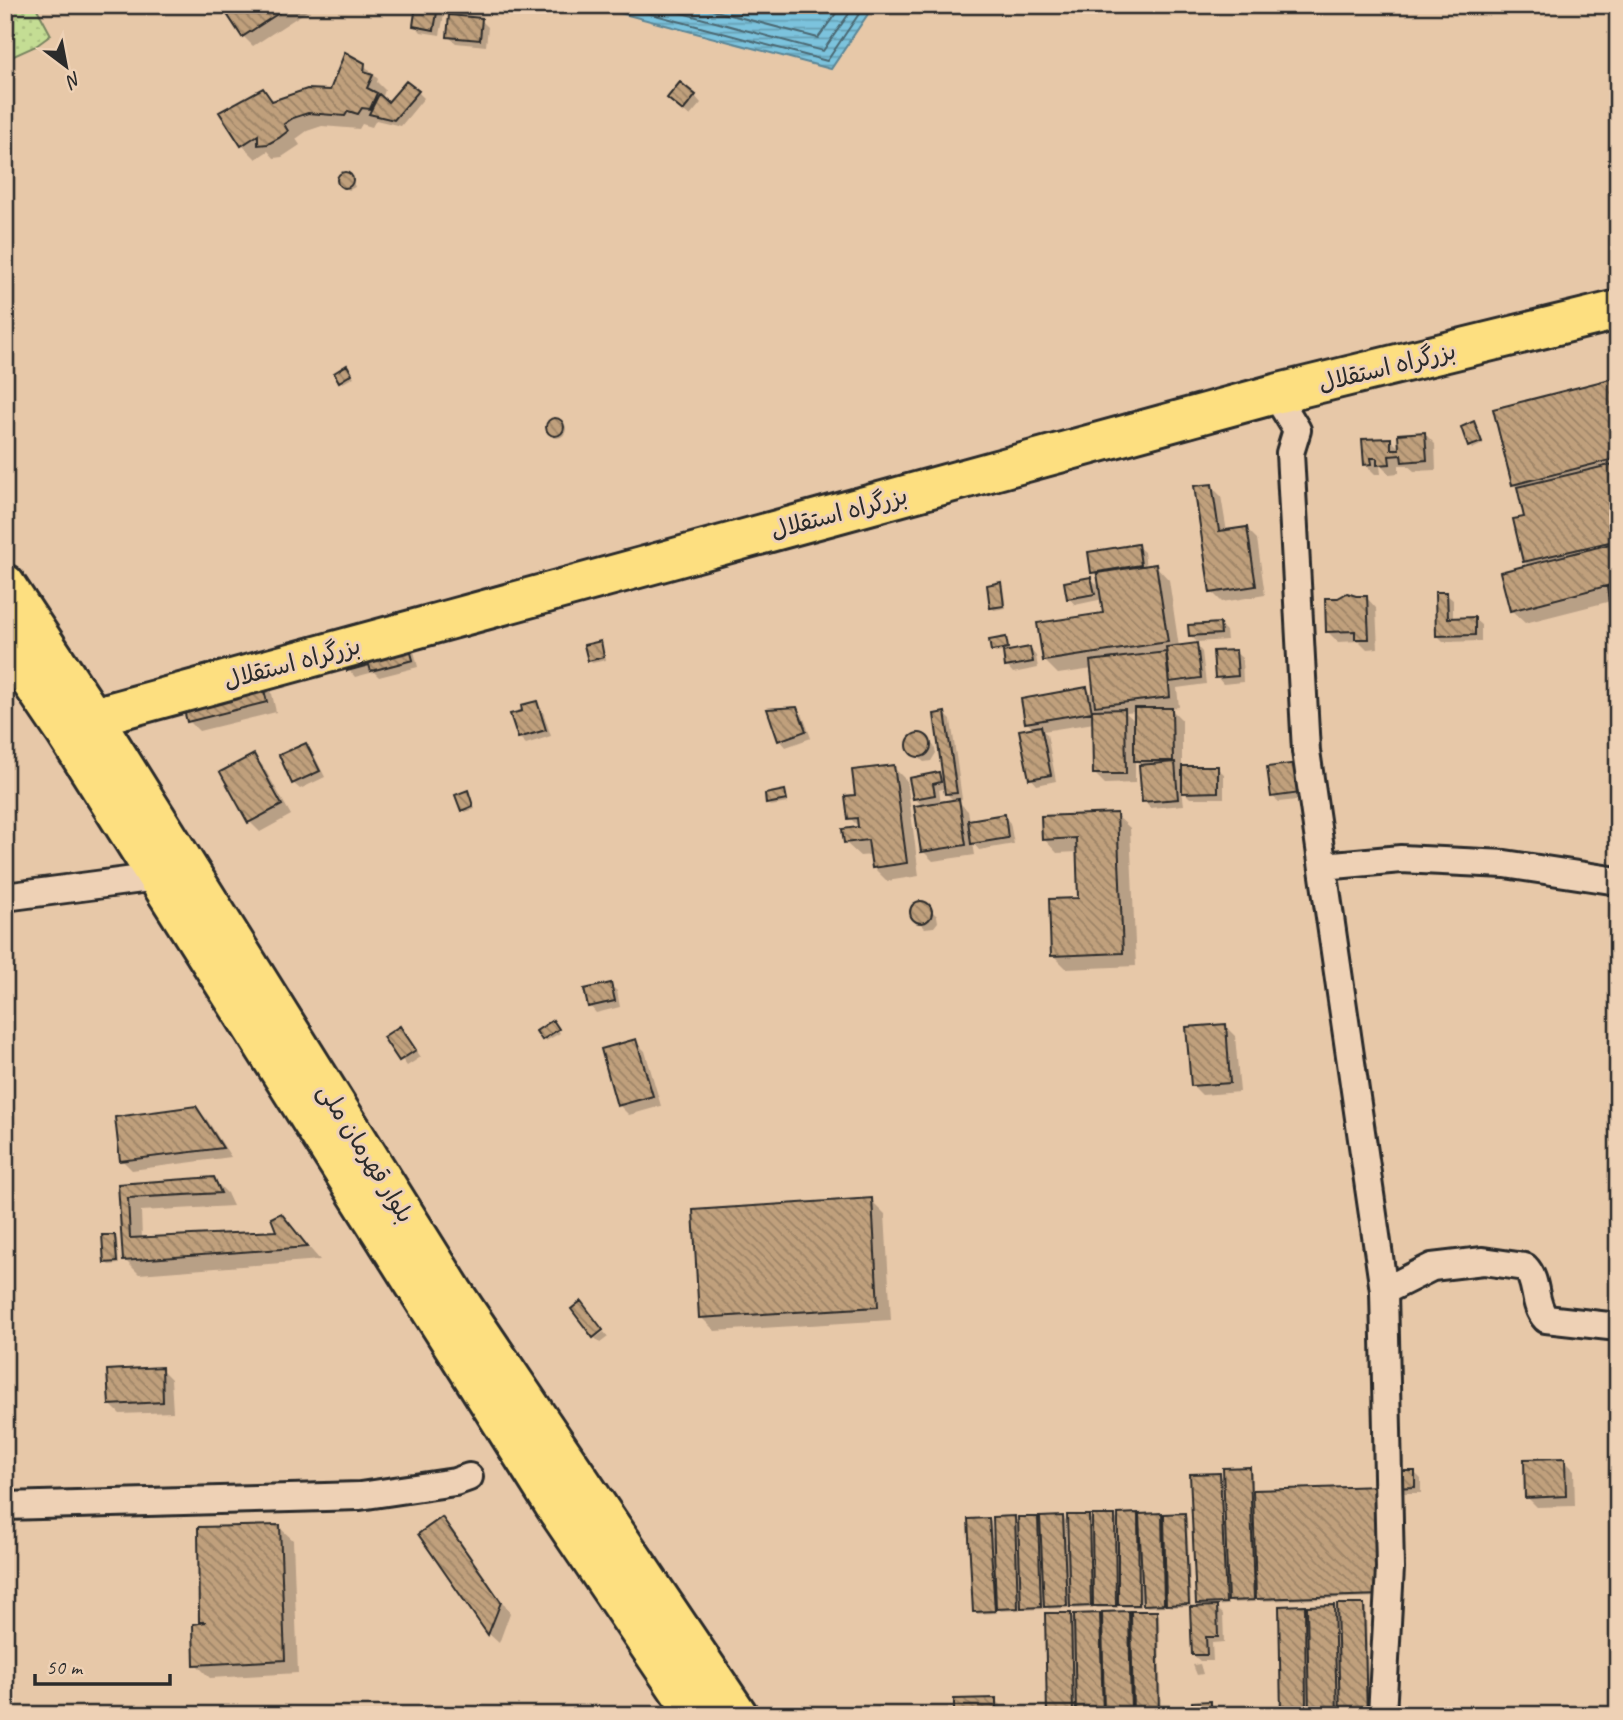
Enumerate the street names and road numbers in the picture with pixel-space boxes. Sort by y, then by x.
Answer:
street label: بزرگراه استقلال [1315,335,1459,399]
street label: بزرگراه استقلال [767,480,911,546]
street label: بزرگراه استقلال [220,630,364,696]
street label: بلوار قهرمان ملی [311,1078,421,1228]

